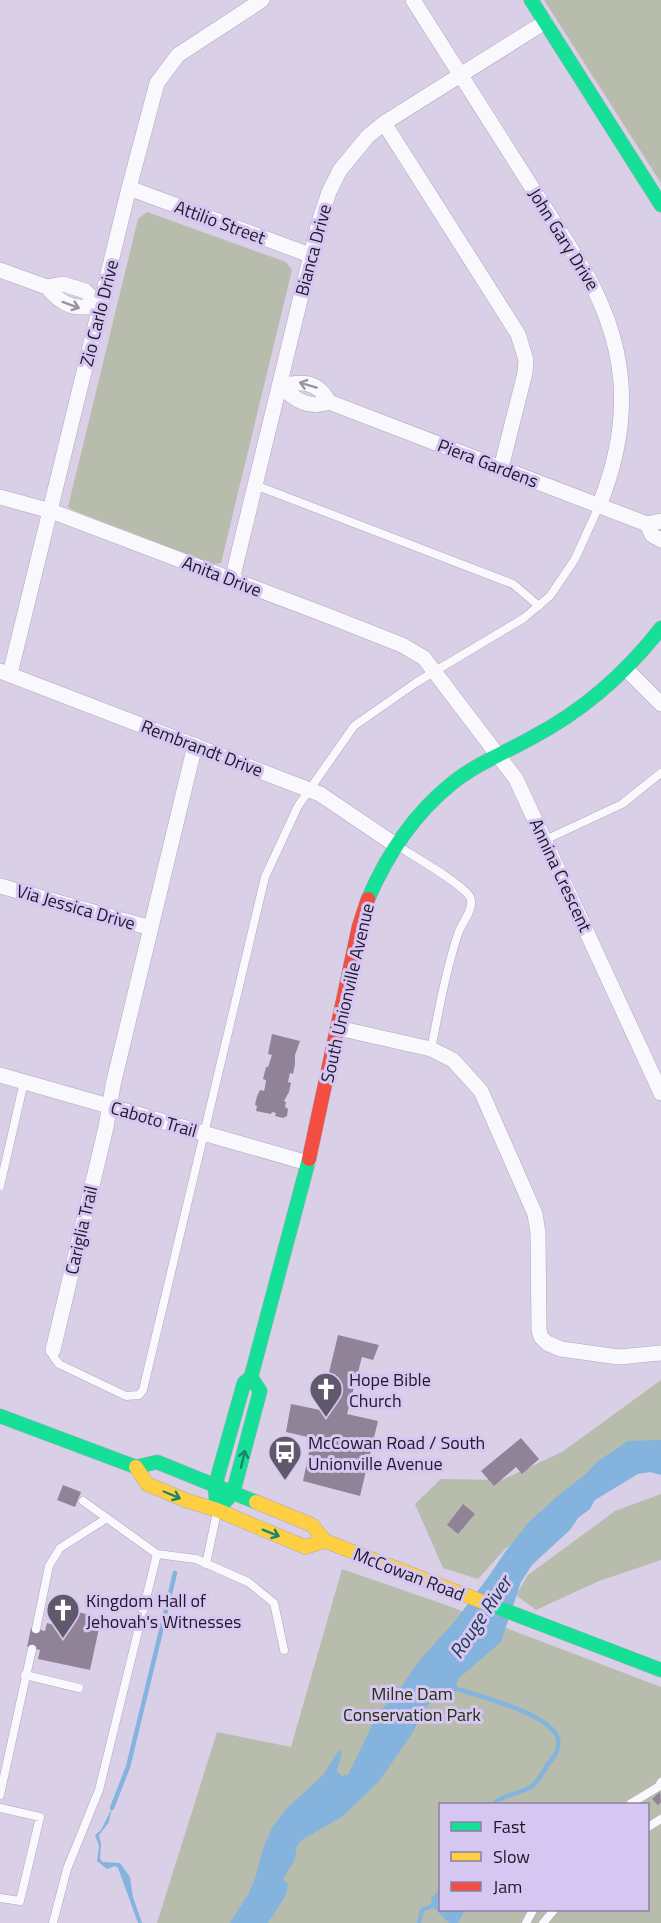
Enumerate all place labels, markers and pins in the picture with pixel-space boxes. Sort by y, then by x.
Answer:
place label: Hope Bible Church [349,1366,431,1414]
church icon: Hope Bible Church [308,1371,344,1418]
place label: McCowan Road / South Unionville Avenue [308,1429,485,1477]
bus stop icon: McCowan Road / South Unionville Avenue [267,1434,303,1481]
place label: Kingdom Hall of Jehovah's Witnesses [86,1587,241,1635]
church icon: Kingdom Hall of Jehovah's Witnesses [45,1592,81,1639]

